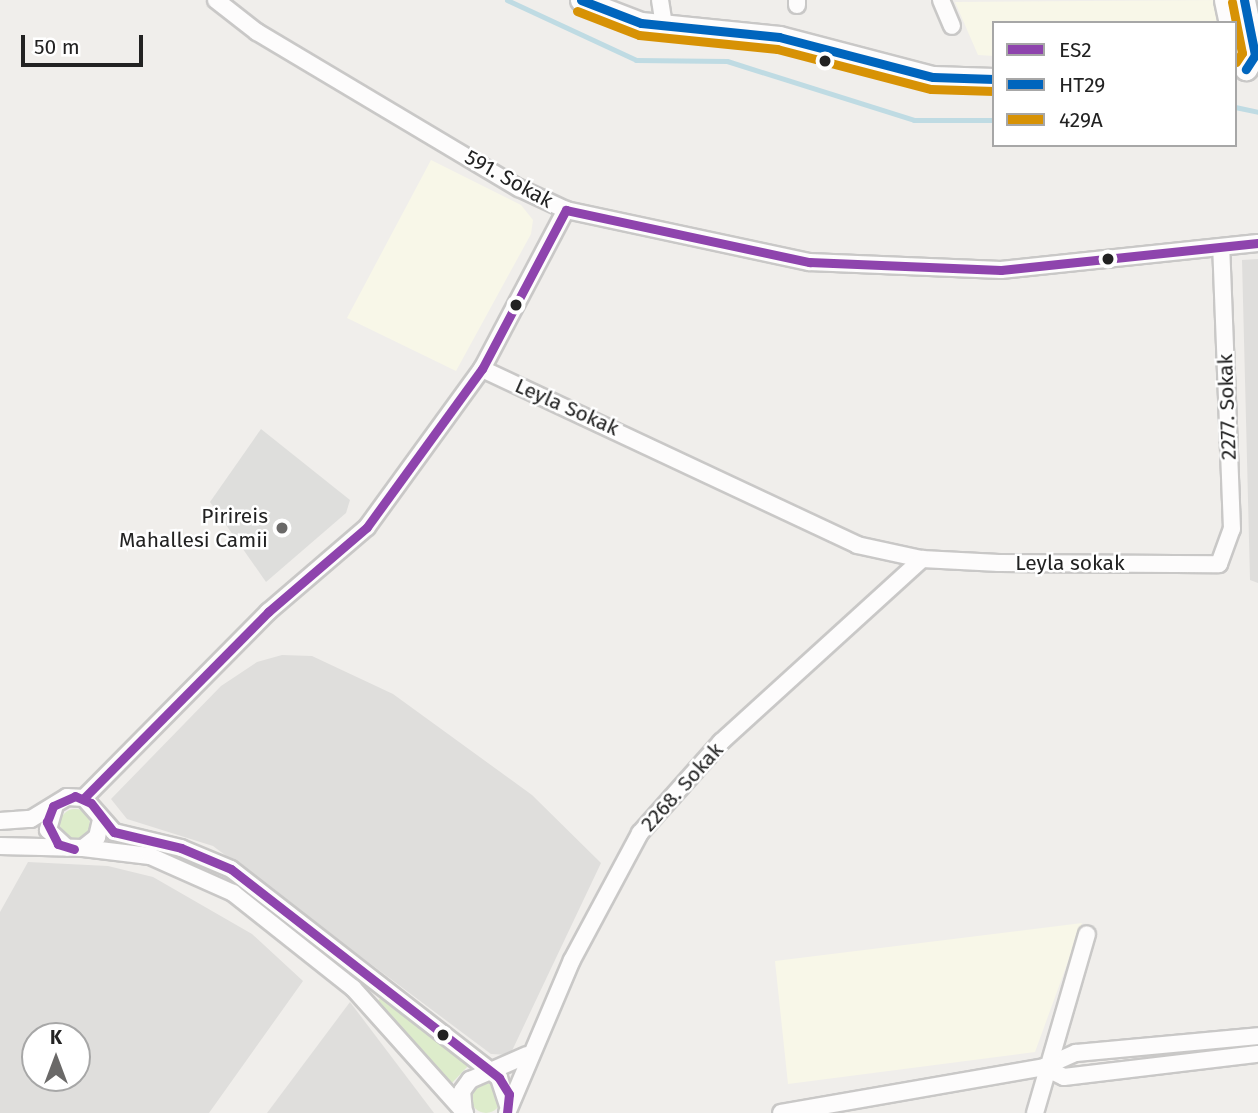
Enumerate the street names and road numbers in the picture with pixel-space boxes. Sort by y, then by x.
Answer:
street label: 591. Sokak [461,145,557,213]
street label: 2277. Sokak [1213,354,1241,460]
street label: Leyla Sokak [511,373,623,441]
street label: Leyla sokak [1015,550,1125,576]
street label: 2268. Sokak [636,738,728,836]

